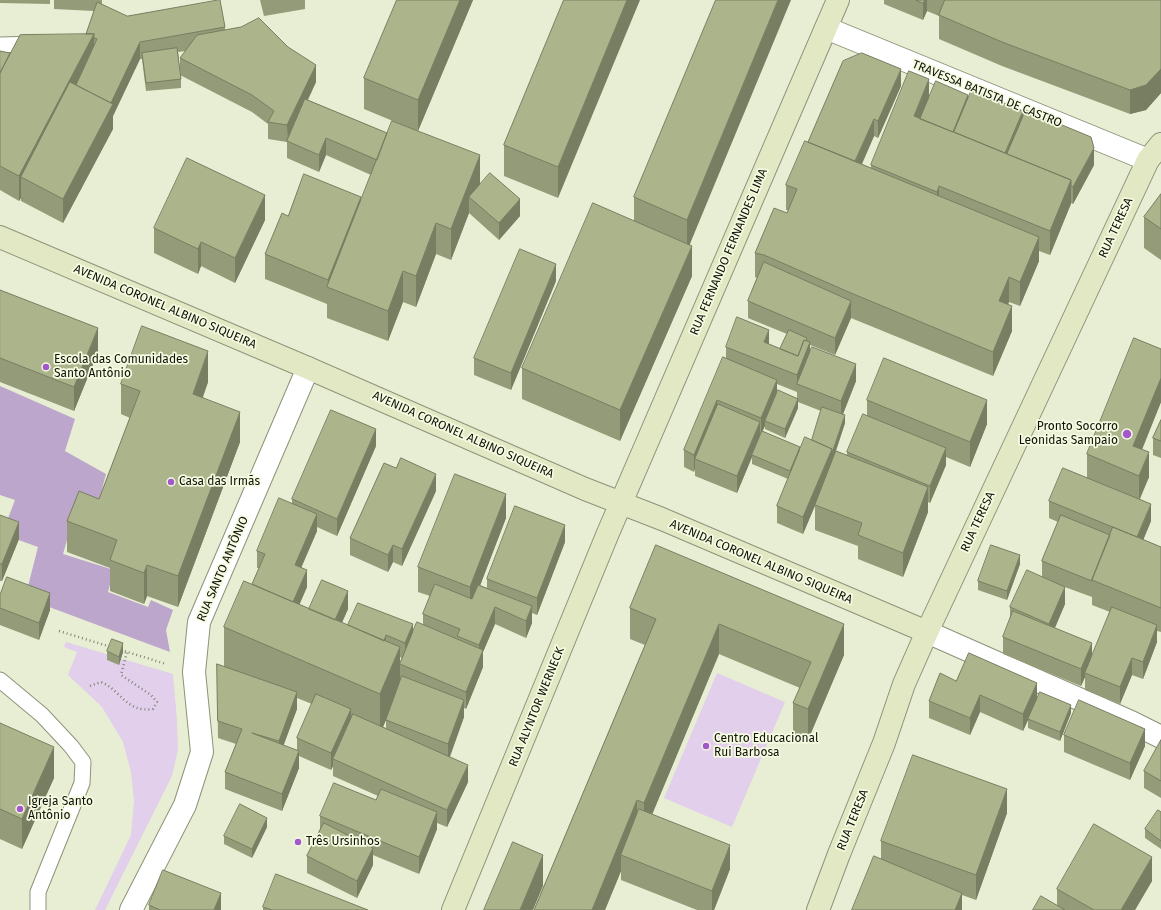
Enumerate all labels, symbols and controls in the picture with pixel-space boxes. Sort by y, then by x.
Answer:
street label: TRAVESSA BATISTA DE CASTRO [910,57,1064,131]
street label: RUA FERNANDO FERNANDES LIMA [687,167,771,337]
street label: RUA TERESA [1096,196,1136,260]
street label: AVENIDA CORONEL ALBINO SIQUEIRA [72,262,258,352]
place label: Escola das Comunidades Santo Antônio [54,353,188,381]
marker: Escola das Comunidades Santo Antônio [41,362,51,372]
street label: AVENIDA CORONEL ALBINO SIQUEIRA [370,388,556,482]
place label: Pronto Socorro Leonidas Sampaio [1019,420,1118,448]
marker: Pronto Socorro Leonidas Sampaio [1121,428,1133,440]
place label: Casa das Irmãs [179,475,260,489]
marker: Casa das Irmãs [166,477,176,487]
street label: RUA TERESA [958,490,998,554]
street label: RUA SANTO ANTÔNIO [194,514,252,624]
street label: AVENIDA CORONEL ALBINO SIQUEIRA [668,517,854,607]
street label: RUA ALYNTOR WERNECK [506,645,568,769]
place label: Centro Educacional Rui Barbosa [714,732,818,760]
marker: Centro Educacional Rui Barbosa [701,741,711,751]
street label: RUA TERESA [834,787,872,853]
place label: Igreja Santo Antônio [28,795,93,823]
marker: Igreja Santo Antônio [15,804,25,814]
place label: Três Ursinhos [306,835,379,849]
marker: Três Ursinhos [293,837,303,847]

